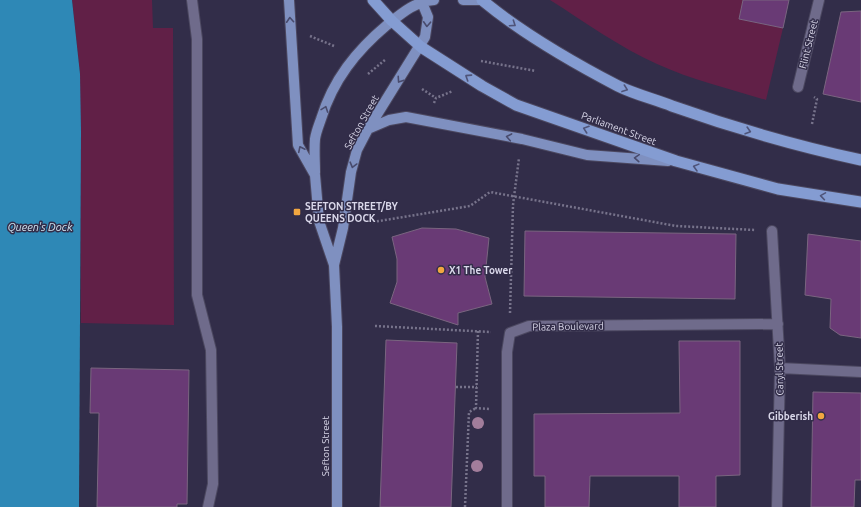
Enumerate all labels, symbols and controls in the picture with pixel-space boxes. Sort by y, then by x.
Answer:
one-way arrow [286,17,295,23]
street label: Flint Street [797,18,820,70]
one-way arrow [508,19,515,26]
one-way arrow [423,21,432,27]
one-way arrow [398,75,405,82]
one-way arrow [465,75,472,82]
one-way arrow [622,84,629,92]
street label: Sefton Street [342,93,381,151]
one-way arrow [320,106,328,113]
street label: Parliament Street [580,110,658,147]
one-way arrow [583,126,590,134]
one-way arrow [744,126,751,135]
one-way arrow [506,133,512,141]
one-way arrow [298,145,306,153]
one-way arrow [634,154,640,163]
one-way arrow [349,161,358,168]
one-way arrow [693,163,700,172]
one-way arrow [819,192,826,201]
place label: SEFTON STREET/BY QUEENS DOCK [305,201,399,224]
marker: SEFTON STREET/BY QUEENS DOCK [292,207,302,217]
water label: Queen's Dock [7,221,73,233]
marker: X1 The Tower [436,265,446,275]
place label: X1 The Tower [449,265,513,276]
street label: Plaza Boulevard [532,320,604,333]
street label: Caryl Street [774,342,785,396]
place label: Gibberish [768,411,813,422]
marker: Gibberish [816,411,826,421]
street label: Sefton Street [320,416,331,476]

